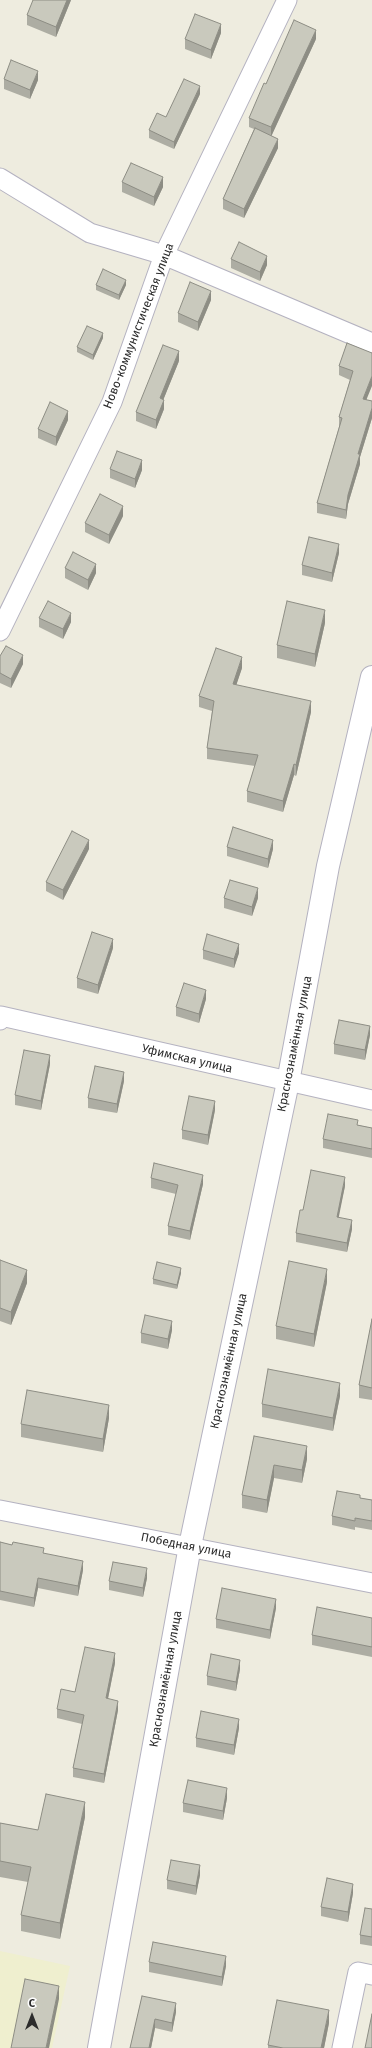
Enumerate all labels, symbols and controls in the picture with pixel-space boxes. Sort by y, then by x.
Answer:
street label: Ново-коммунистическая улица [101,241,177,411]
street label: Краснознамённая улица [275,975,315,1113]
street label: Уфимская улица [140,1042,234,1076]
street label: Краснознамённая улица [208,1292,250,1430]
street label: Победная улица [139,1530,233,1562]
street label: Краснознамённая улица [147,1610,185,1748]
north arrow [12,1996,52,2036]
text: С [29,1997,35,2010]

